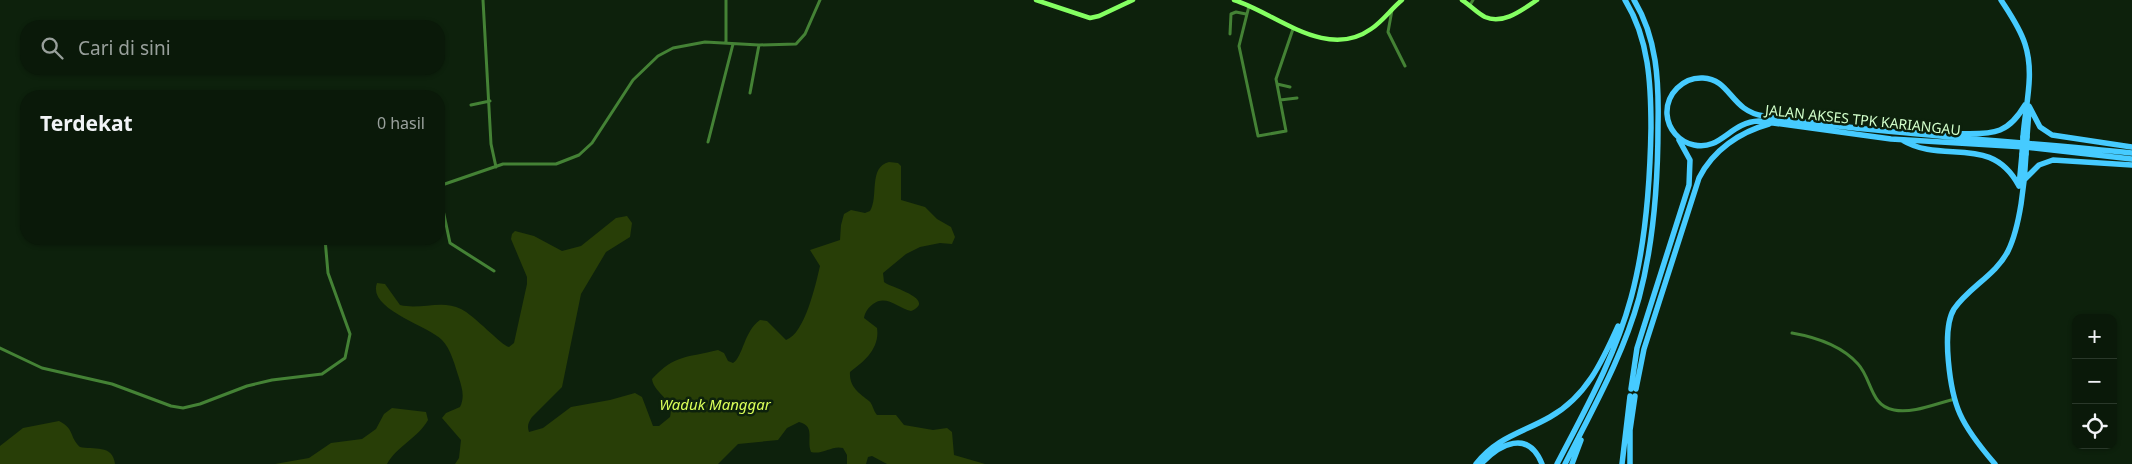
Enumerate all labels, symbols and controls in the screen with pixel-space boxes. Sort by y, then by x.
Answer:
search box [20,20,445,75]
icon: search [38,34,66,62]
text: Cari di sini [78,35,171,61]
street label: JALAN AKSES TPK KARIANGAU [1762,100,1962,139]
text: Terdekat [40,109,133,137]
text: 0 hasil [377,112,425,134]
map controls [2072,314,2117,449]
button: + [2072,314,2117,359]
button: − [2072,359,2117,404]
water label: Waduk Manggar [659,394,772,414]
button: locate [2072,404,2117,449]

